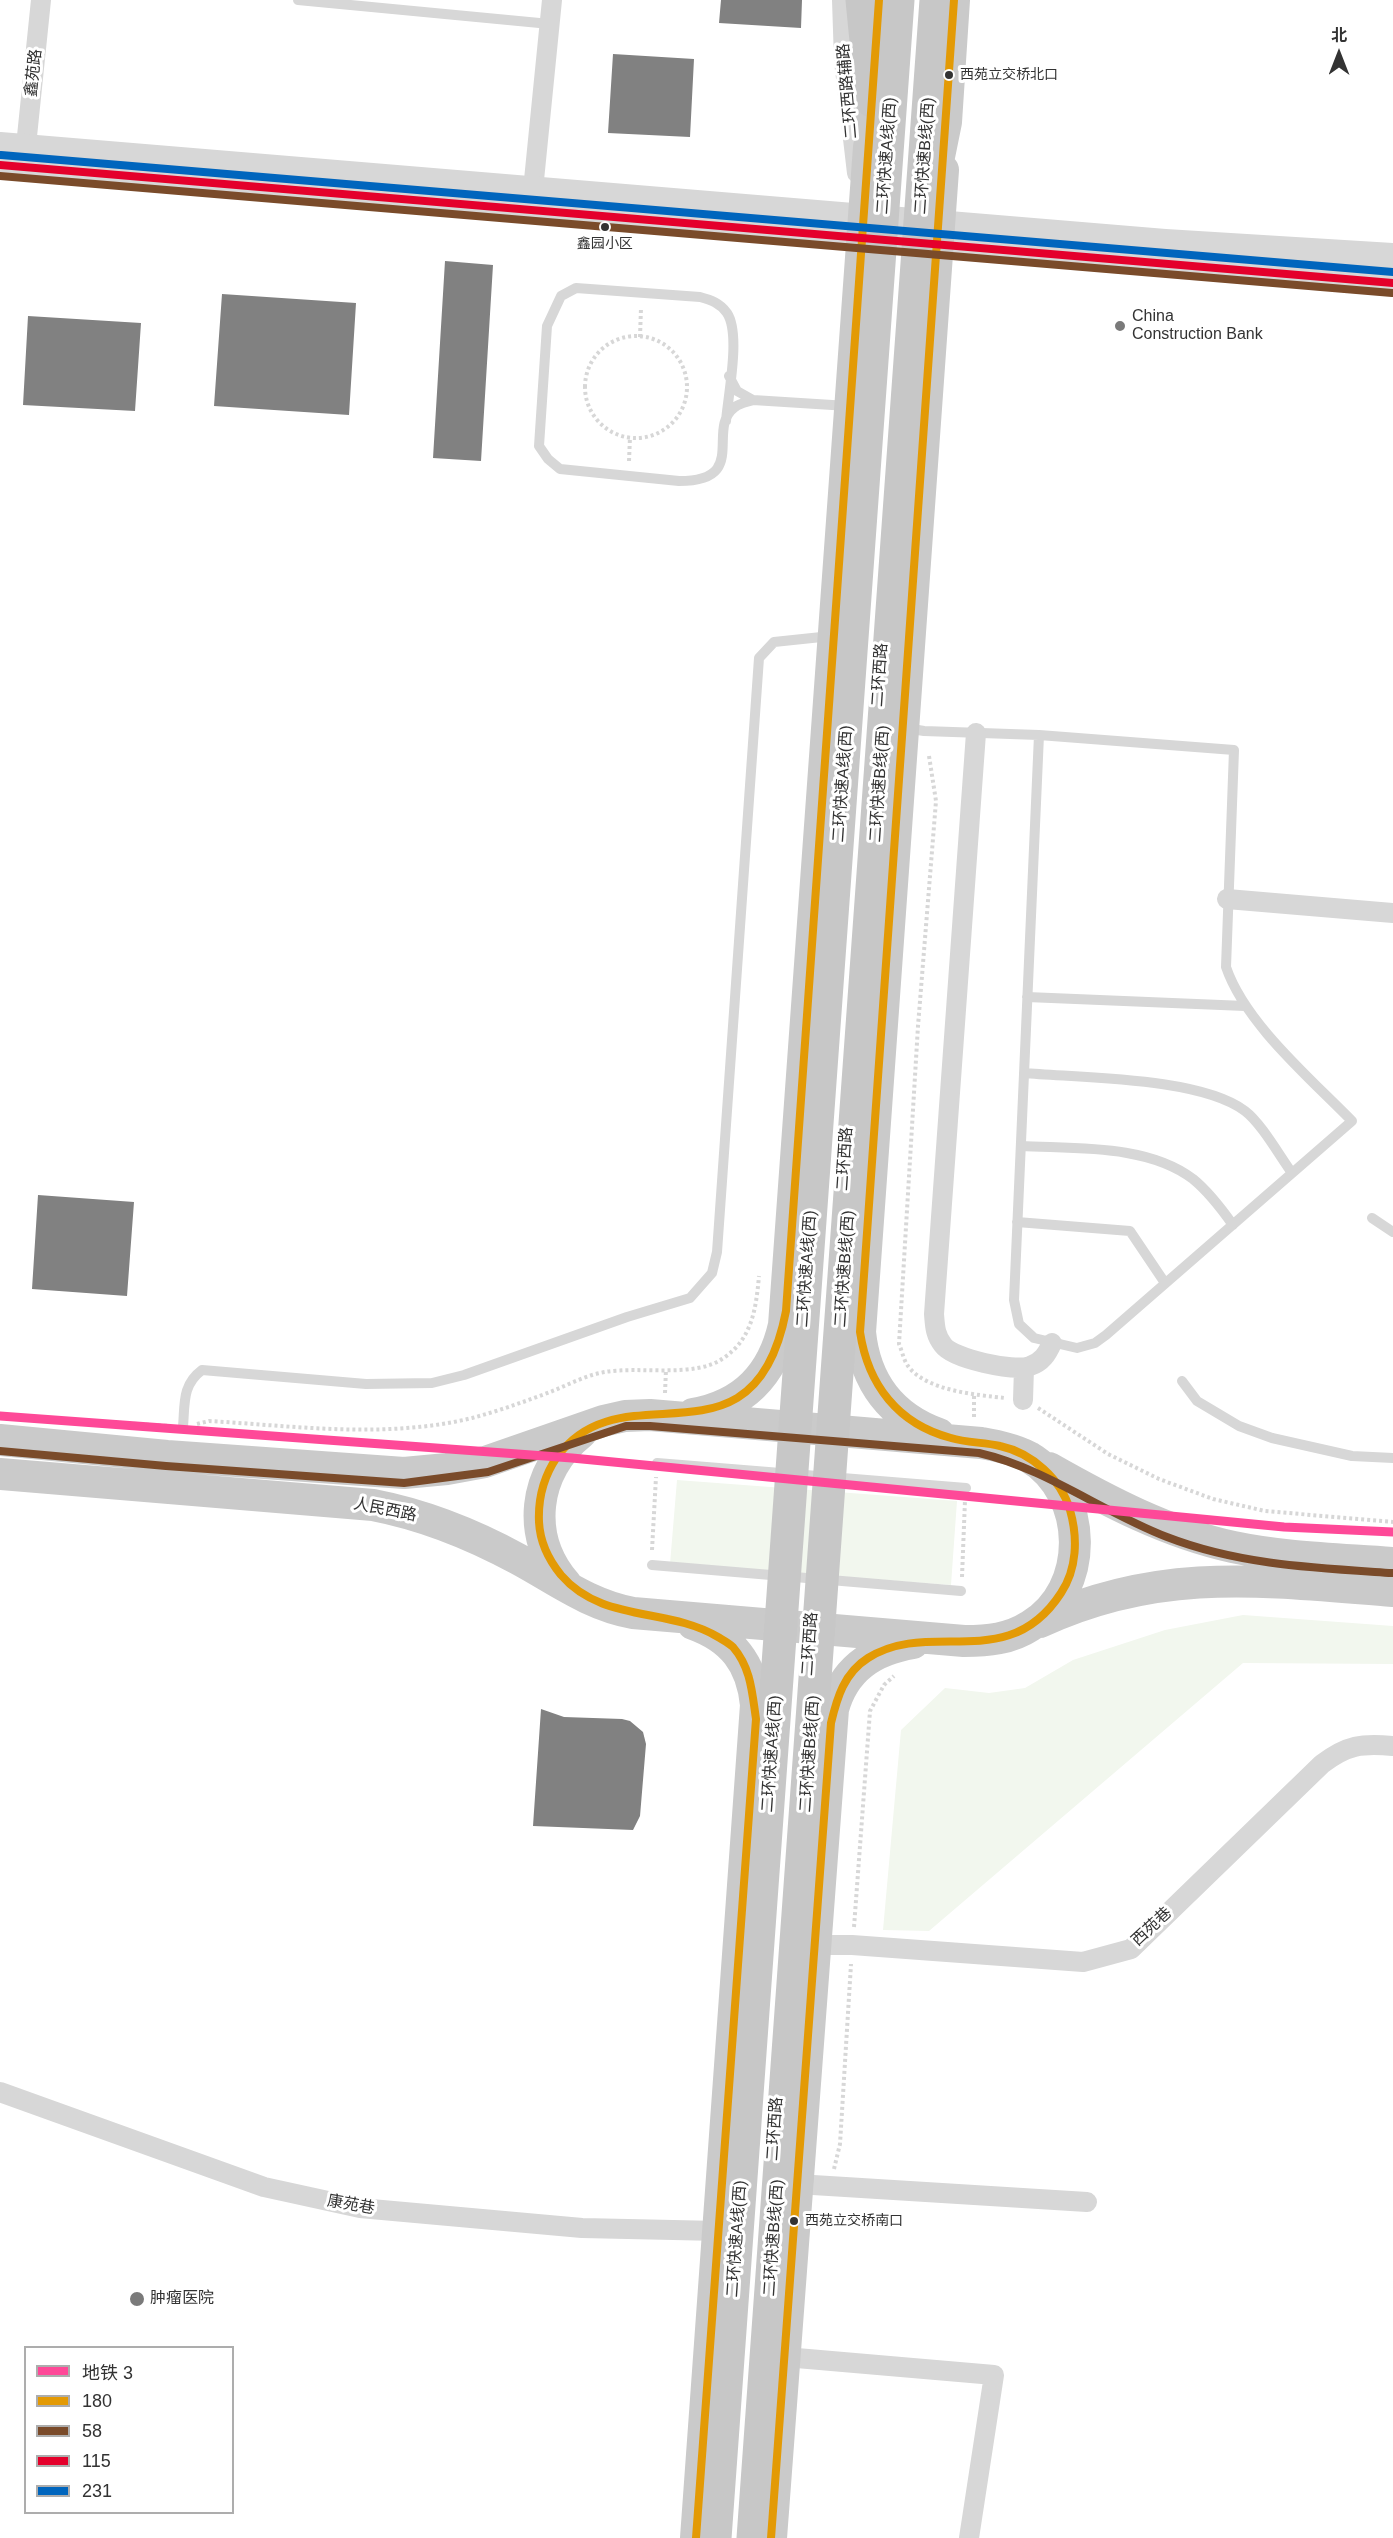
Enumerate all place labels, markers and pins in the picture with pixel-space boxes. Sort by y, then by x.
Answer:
place label: 西苑立交桥北口 [960,67,1058,83]
marker: 西苑立交桥北口 [943,69,955,81]
marker: 鑫园小区 [599,221,611,233]
place label: 鑫园小区 [577,236,633,252]
place label: China Construction Bank [1132,307,1263,345]
marker: China Construction Bank [1113,319,1127,333]
place label: 西苑立交桥南口 [805,2213,903,2229]
marker: 西苑立交桥南口 [788,2215,800,2227]
place label: 肿瘤医院 [150,2289,214,2309]
marker: 肿瘤医院 [128,2290,146,2308]

